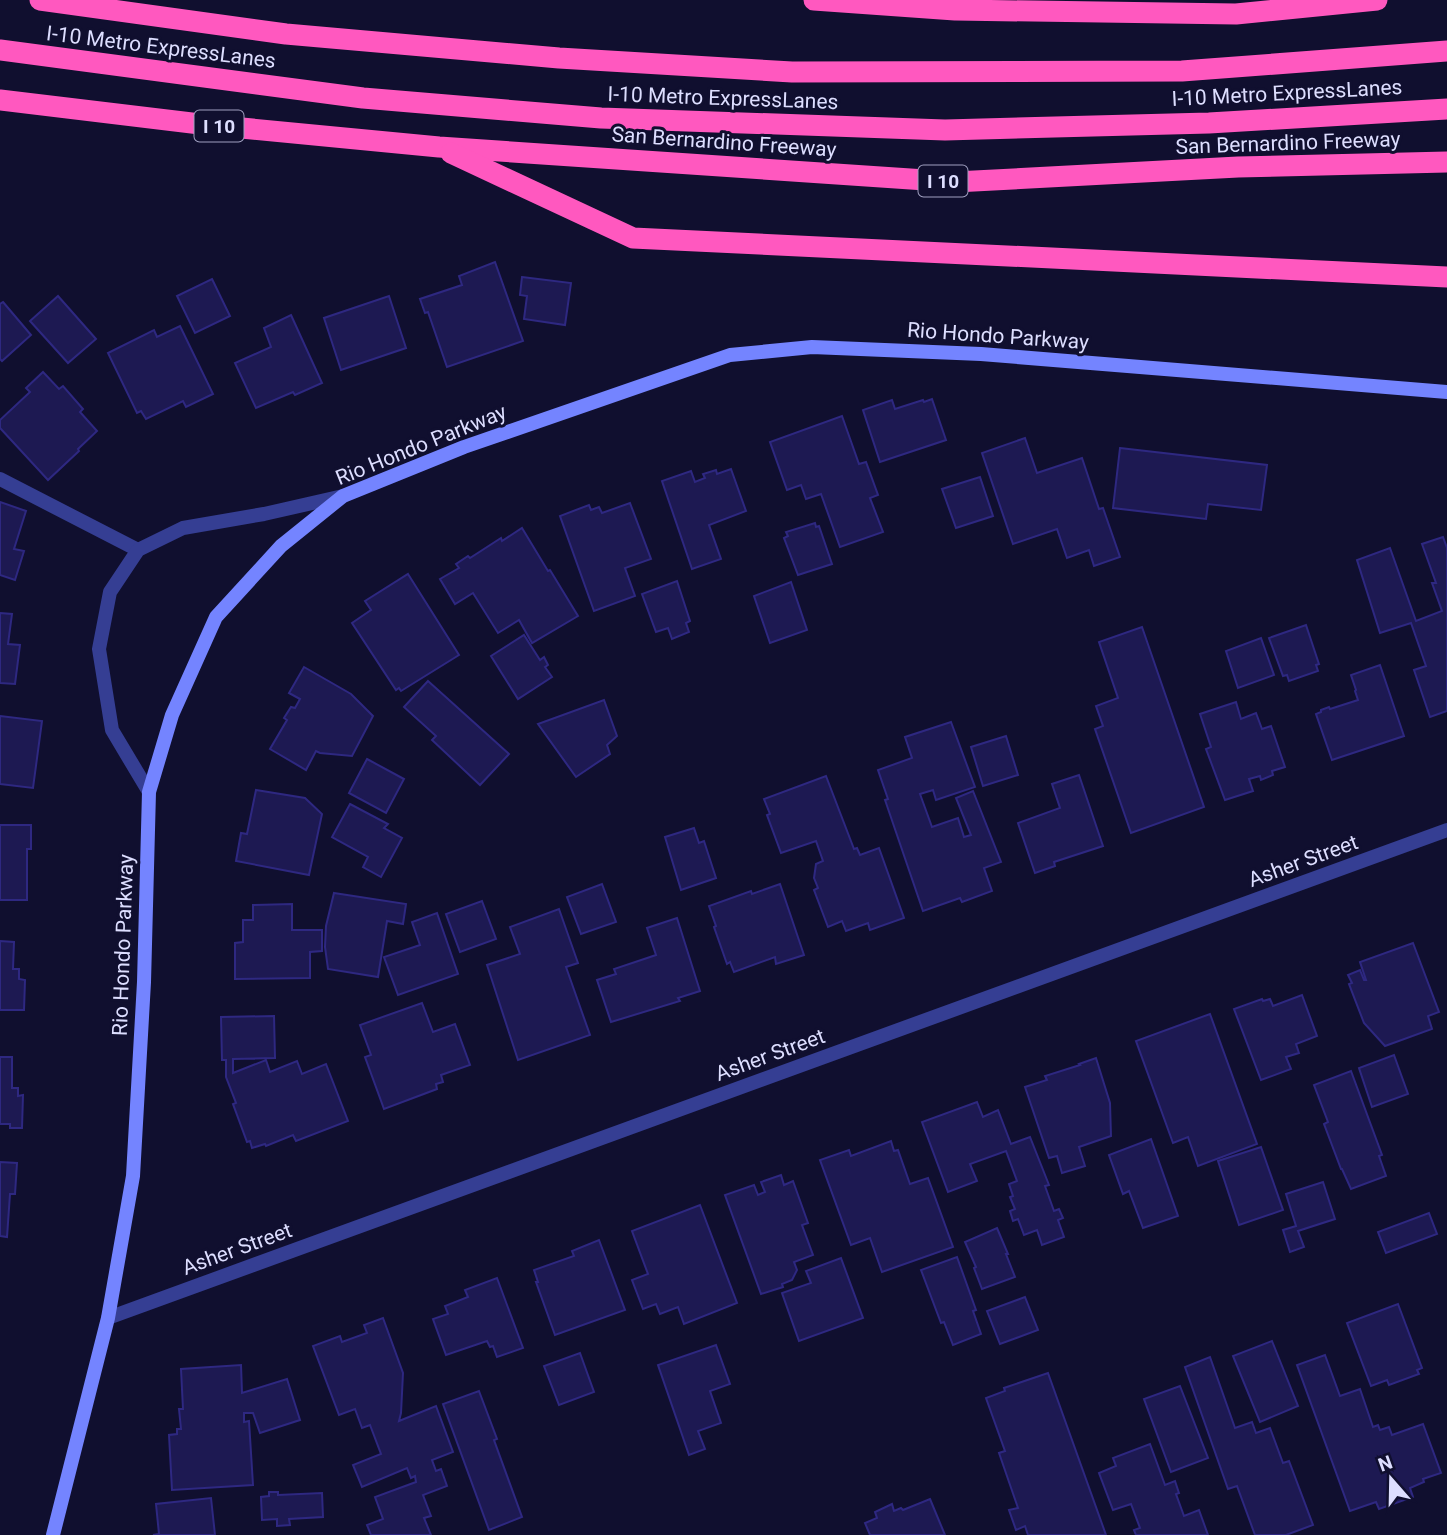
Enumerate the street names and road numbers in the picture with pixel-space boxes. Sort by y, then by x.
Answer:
street label: I-10 Metro ExpressLanes [45,21,277,73]
street label: I-10 Metro ExpressLanes [1171,75,1403,111]
street label: I-10 Metro ExpressLanes [607,82,839,114]
road number: I 10 [194,110,244,142]
street label: San Bernardino Freeway [611,122,837,162]
street label: San Bernardino Freeway [1175,127,1401,159]
road number: I 10 [918,166,968,196]
street label: Rio Hondo Parkway [906,318,1090,354]
street label: Rio Hondo Parkway [332,400,510,490]
street label: Asher Street [1245,830,1361,892]
street label: Rio Hondo Parkway [108,854,138,1036]
street label: Asher Street [712,1024,828,1086]
street label: Asher Street [179,1218,295,1280]

